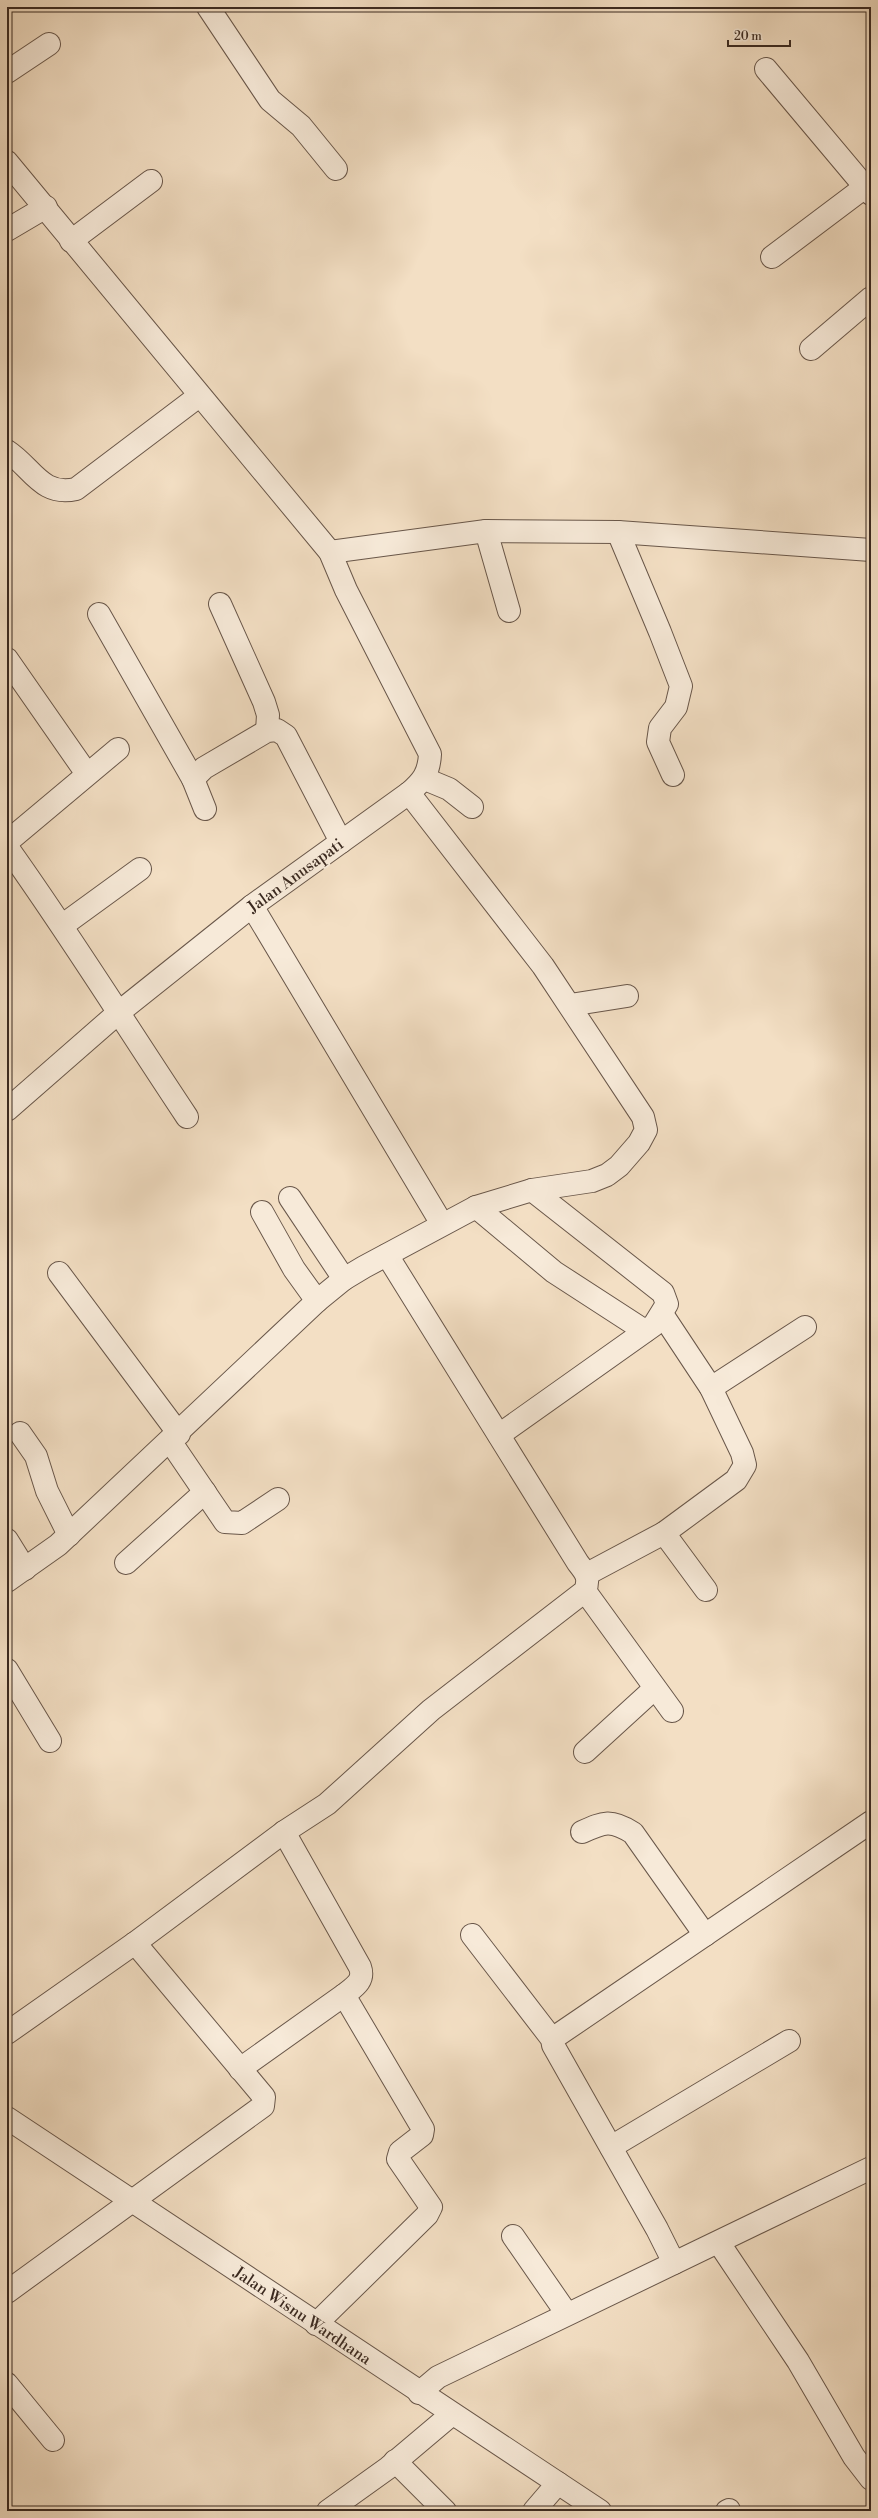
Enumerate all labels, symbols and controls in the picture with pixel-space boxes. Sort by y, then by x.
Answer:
scale bar [728,22,790,48]
text: 20 m [734,29,762,44]
street label: Jalan Anusapati [243,834,347,918]
street label: Jalan Wisnu Wardhana [229,2262,376,2370]

